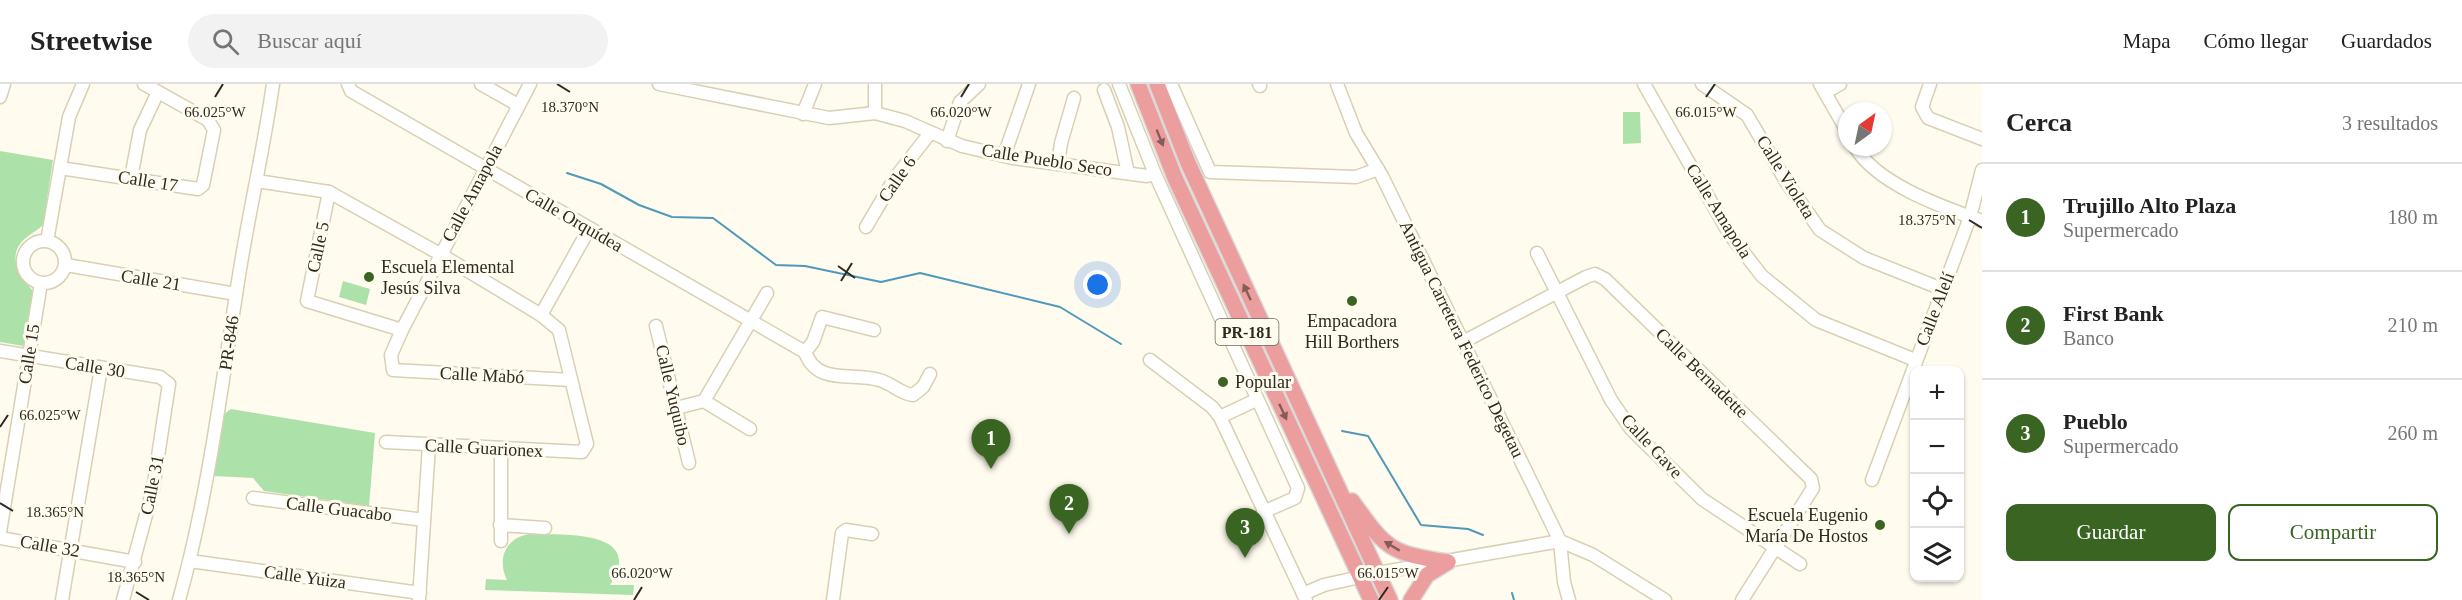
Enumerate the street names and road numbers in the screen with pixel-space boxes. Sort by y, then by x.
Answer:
street label: Calle Violeta [1753,132,1819,222]
street label: Calle Pueblo Seco [980,140,1114,180]
street label: Calle Amapola [438,141,506,245]
street label: Calle 6 [874,152,920,206]
street label: Calle Amapola [1682,160,1756,262]
street label: Calle 17 [117,166,179,196]
street label: Calle Orquídea [522,184,626,256]
street label: Antigua Carretera Federico Degetau [1396,217,1528,461]
street label: Calle 5 [303,220,333,274]
street label: Calle 21 [120,265,182,295]
street label: Calle Alelí [1912,269,1958,349]
street label: PR-846 [215,314,243,372]
road number: PR-181 [1216,319,1278,345]
street label: Calle 15 [14,323,44,385]
street label: Calle Bernadette [1652,324,1752,422]
street label: Calle Yuquibo [652,343,694,447]
street label: Calle 30 [64,352,126,382]
street label: Calle Mabó [439,363,525,387]
street label: Calle Gave [1617,410,1687,482]
street label: Calle Guarionex [424,435,544,461]
street label: Calle 31 [136,453,168,517]
street label: Calle Guacabo [285,493,393,525]
street label: Calle 32 [18,531,82,561]
street label: Calle Yuiza [263,561,347,593]

